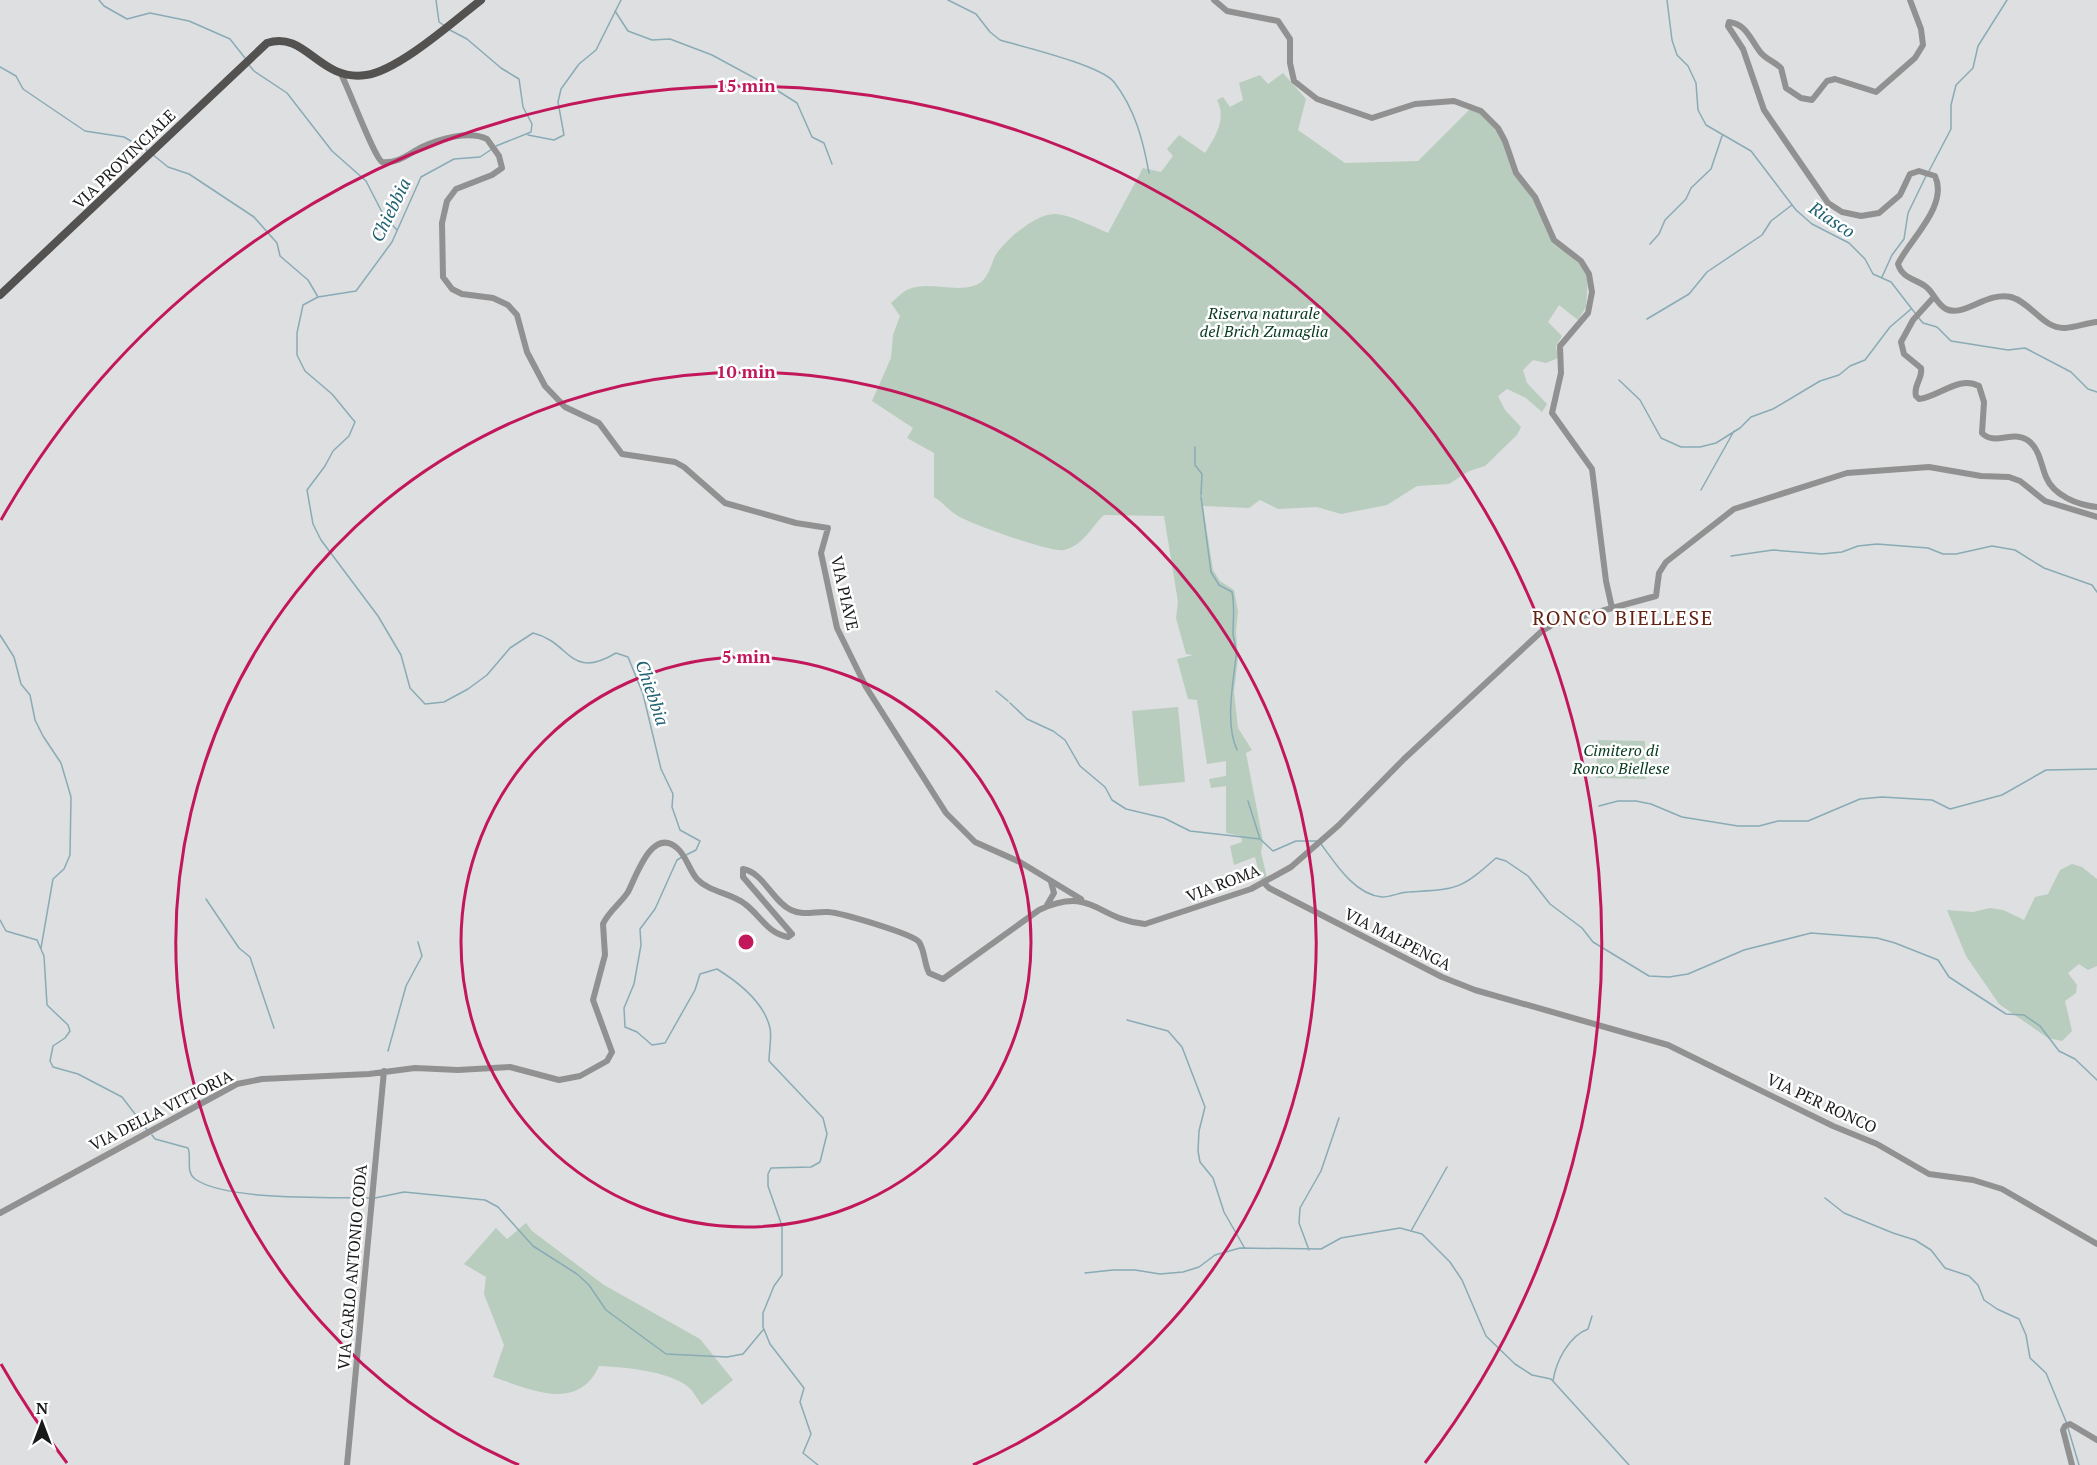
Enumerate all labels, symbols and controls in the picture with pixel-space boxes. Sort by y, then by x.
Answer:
text: 15 min [716,73,776,97]
street label: VIA PROVINCIALE [68,104,180,214]
water label: Chiebbia [364,174,416,245]
water label: Riasco [1804,195,1860,243]
park label: Riserva naturale del Brich Zumaglia [1200,302,1328,342]
text: 10 min [716,359,776,383]
street label: VIA PIAVE [826,554,864,632]
district label: RONCO BIELLESE [1532,604,1714,631]
text: 5 min [721,644,771,668]
water label: Chiebbia [631,657,675,729]
park label: Cimitero di Ronco Biellese [1571,739,1670,779]
street label: VIA ROMA [1183,859,1263,907]
street label: VIA MALPENGA [1341,903,1455,975]
centre of rings [736,932,756,952]
street label: VIA DELLA VITTORIA [86,1064,236,1156]
street label: VIA PER RONCO [1763,1068,1881,1138]
street label: VIA CARLO ANTONIO CODA [332,1163,372,1371]
north arrow [12,1393,72,1453]
text: N [36,1397,48,1419]

